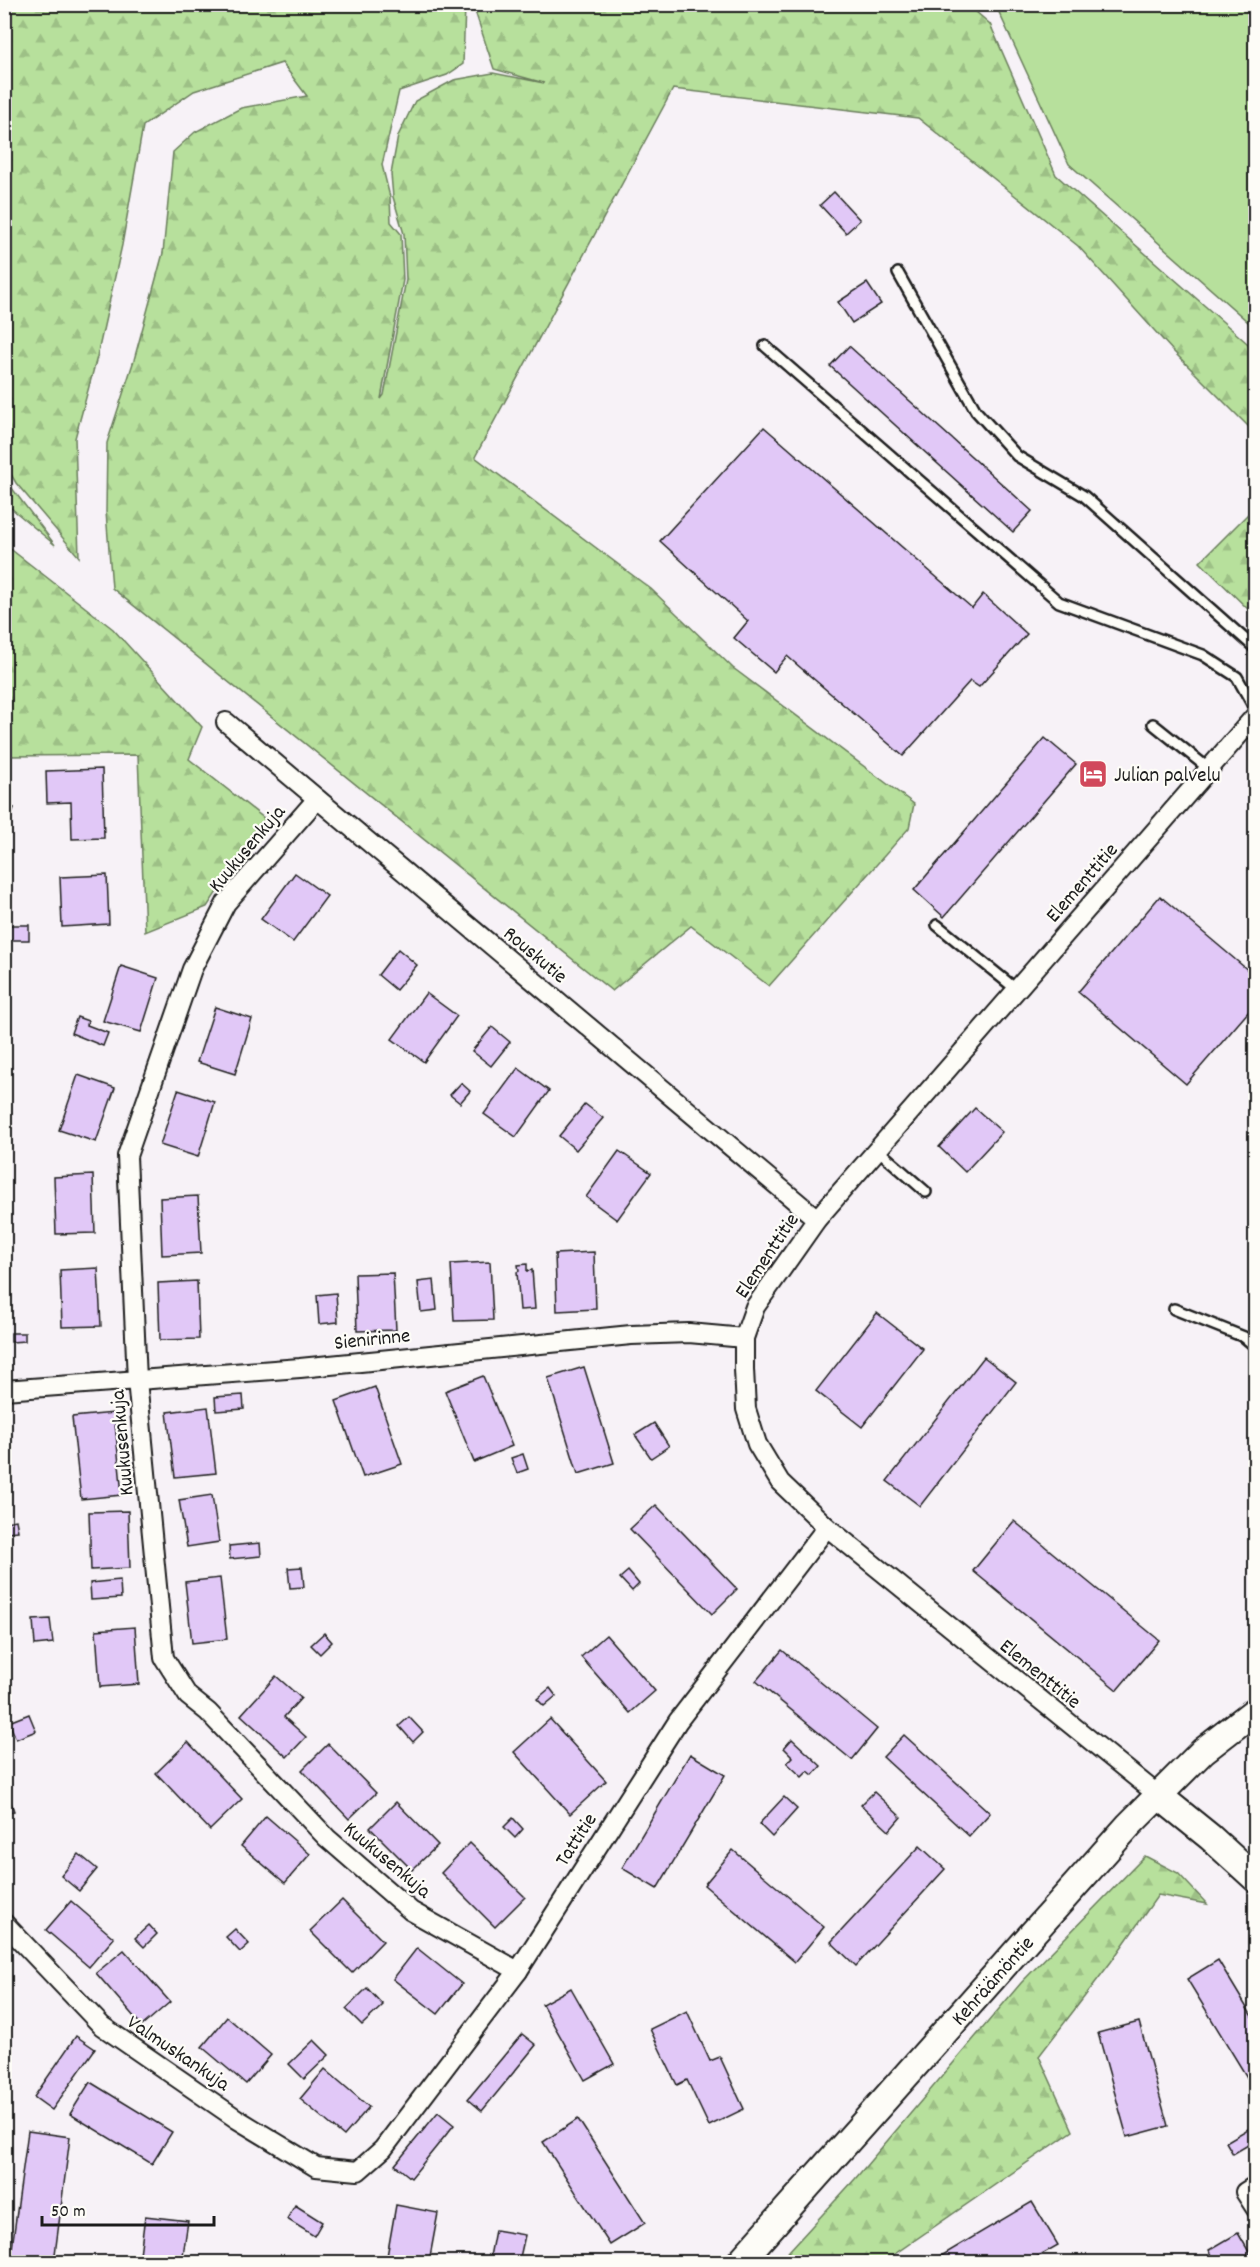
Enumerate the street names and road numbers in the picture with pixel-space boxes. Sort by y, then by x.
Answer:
street label: Kuukusenkuja [203,799,295,900]
street label: Elementtitie [1040,837,1127,931]
street label: Rouskutie [495,920,573,992]
street label: Elementtitie [729,1208,808,1305]
street label: Sienirinne [333,1322,412,1360]
street label: Kuukusenkuja [104,1387,144,1497]
street label: Elementtitie [992,1633,1086,1718]
street label: Tattitie [549,1808,606,1873]
street label: Kuukusenkuja [336,1816,437,1908]
street label: Kehräämöntie [946,1930,1043,2034]
street label: Valmuskankuja [120,2009,236,2101]

